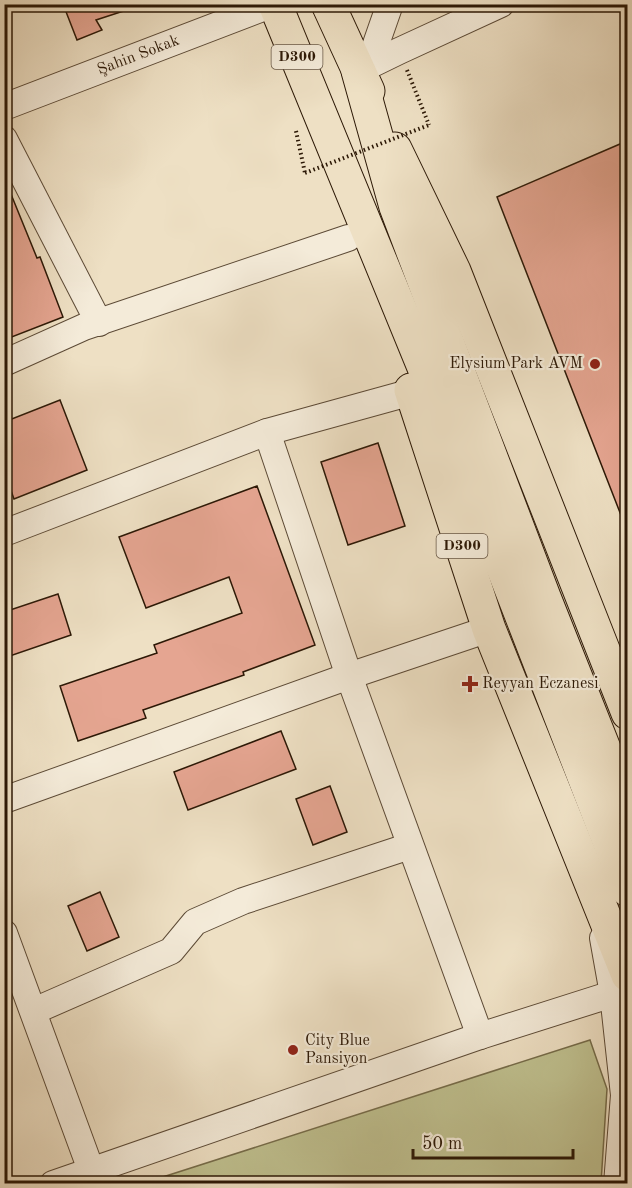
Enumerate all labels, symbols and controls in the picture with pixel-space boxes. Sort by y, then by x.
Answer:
street label: Şahin Sokak [95,33,182,78]
road number: D300 [272,45,322,69]
place label: Elysium Park AVM [449,356,583,372]
marker: Elysium Park AVM [588,357,602,371]
road number: D300 [436,534,488,558]
place label: Reyyan Eczanesi [482,676,599,692]
marker: Reyyan Eczanesi [463,677,477,691]
place label: City Blue Pansiyon [305,1033,370,1067]
marker: City Blue Pansiyon [286,1043,300,1057]
scale bar [413,1122,574,1160]
text: 50 m [422,1135,462,1153]

